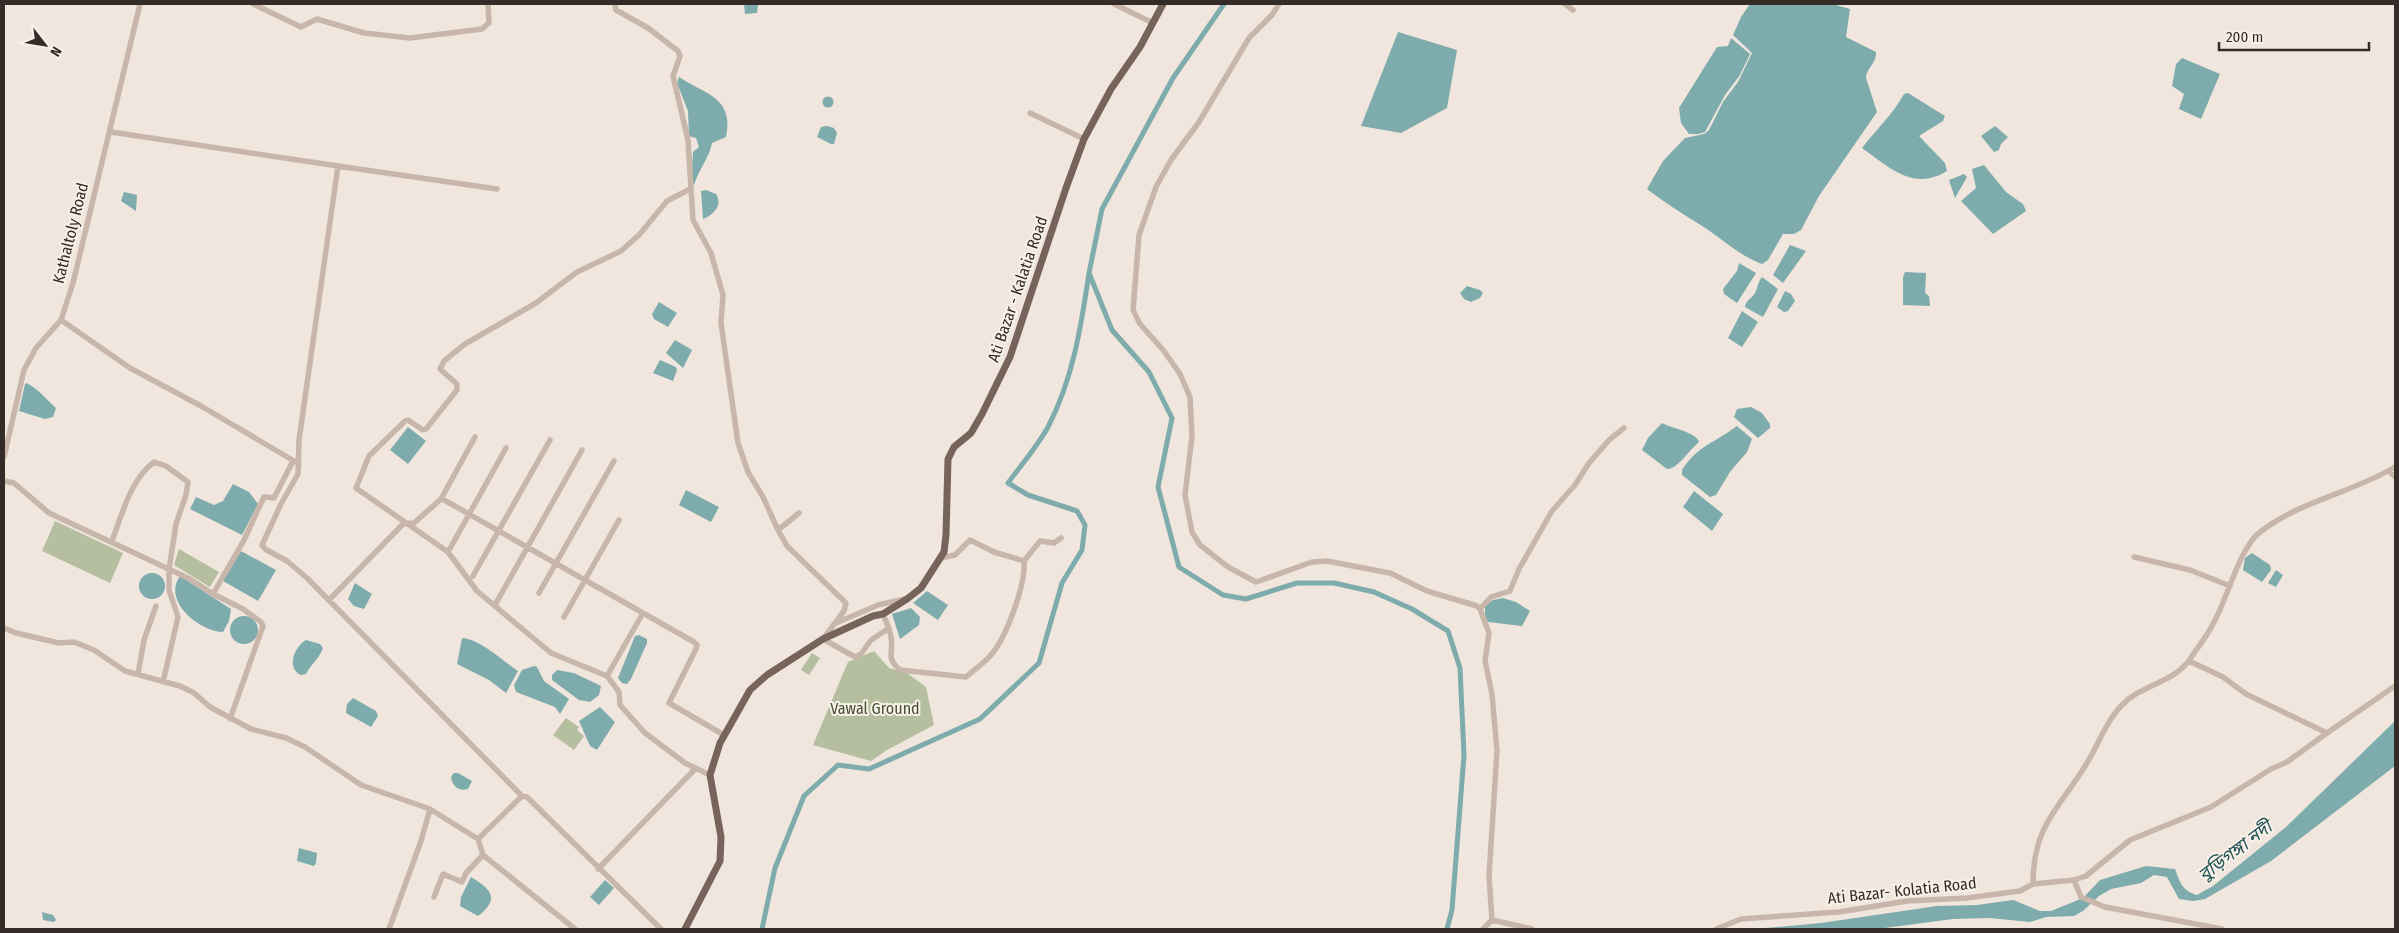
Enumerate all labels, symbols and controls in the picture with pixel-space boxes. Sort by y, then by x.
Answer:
north arrow [20,20,70,70]
scale bar [2219,20,2369,52]
text: 200 m [2226,28,2263,46]
text: N [46,43,65,59]
street label: Kathaltoly Road [49,181,92,286]
street label: Ati Bazar - Kalatia Road [984,214,1051,365]
park label: Vawal Ground [830,699,920,718]
water label: বুড়িগঙ্গা নদী [2194,814,2279,886]
street label: Ati Bazar- Kolatia Road [1827,873,1977,908]

